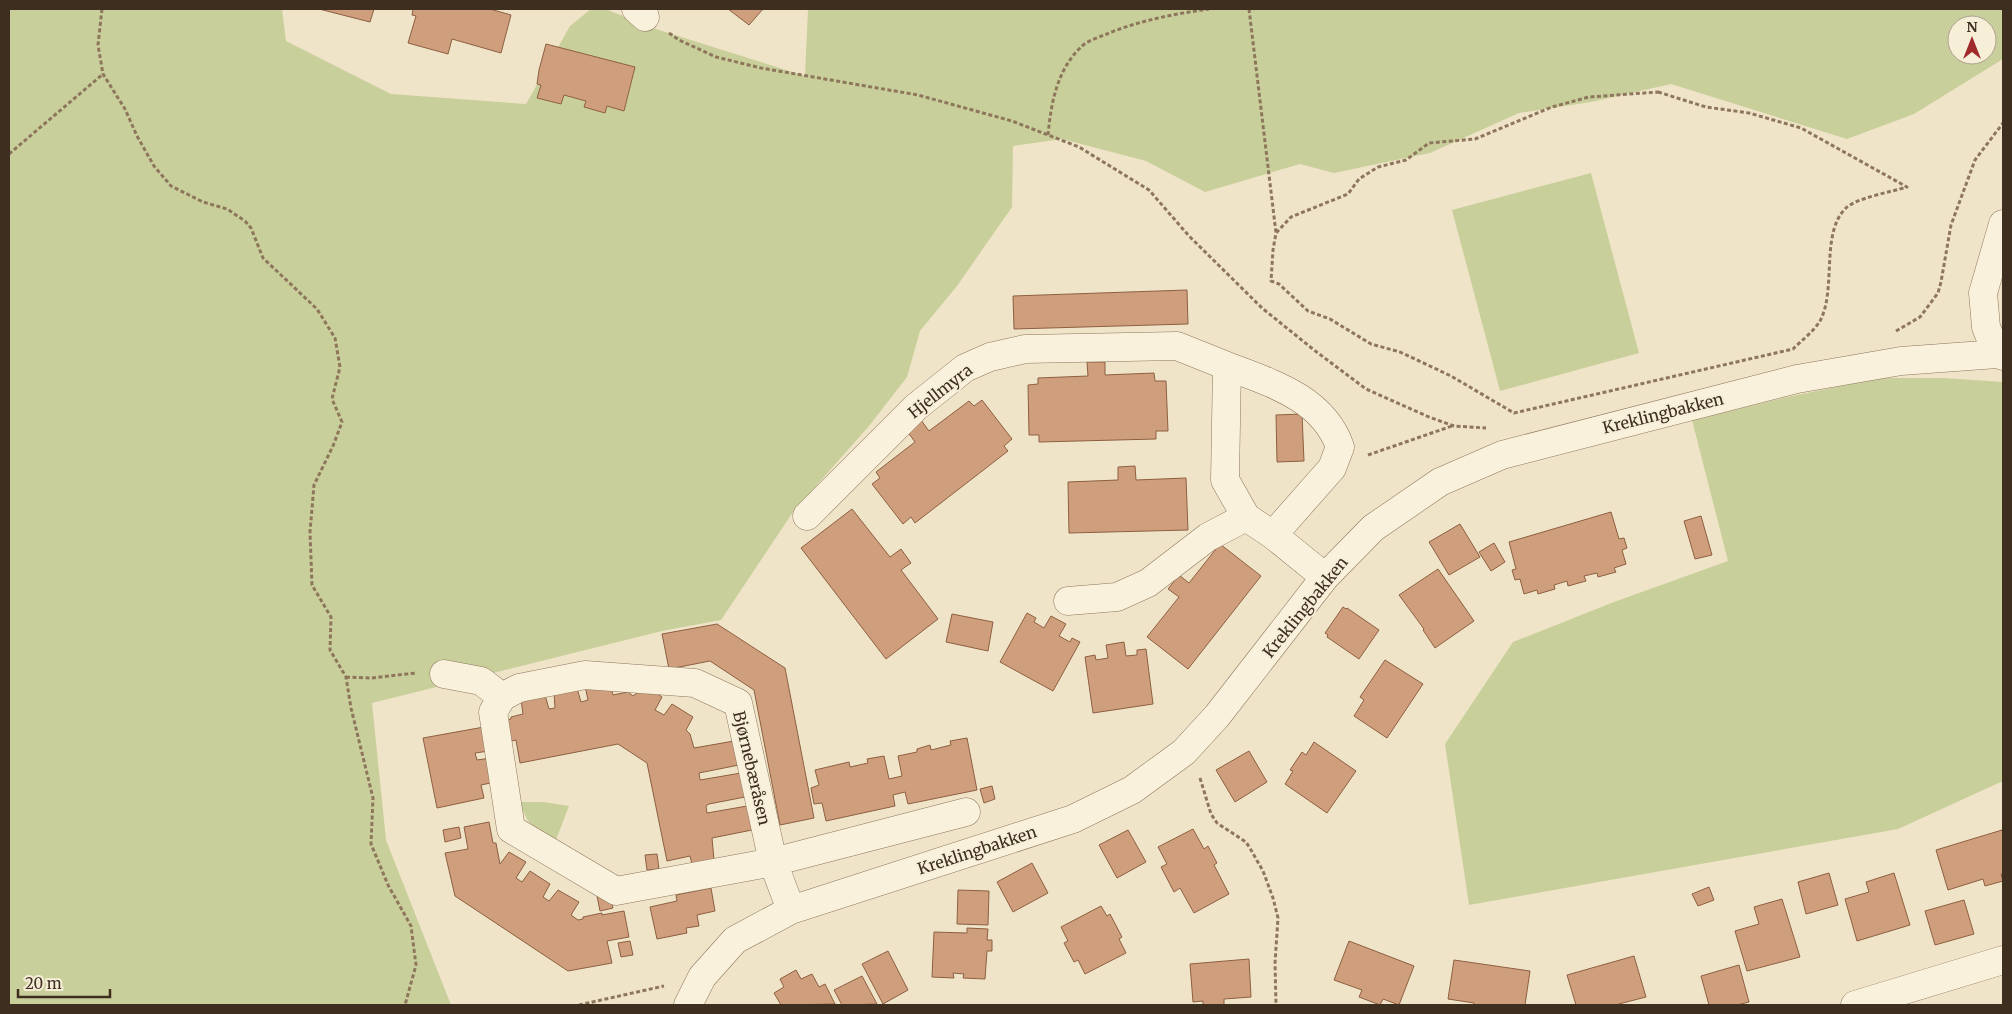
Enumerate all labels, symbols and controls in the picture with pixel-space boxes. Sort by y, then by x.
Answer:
north arrow [1947,15,1997,65]
text: N [1966,18,1978,36]
street label: Hjellmyra [904,359,976,422]
street label: Kreklingbakken [1600,388,1726,438]
street label: Kreklingbakken [1258,552,1352,661]
street label: Bjørnebæråsen [729,709,775,827]
street label: Kreklingbakken [915,821,1039,879]
scale bar [18,966,110,998]
text: 20 m [25,974,62,993]

